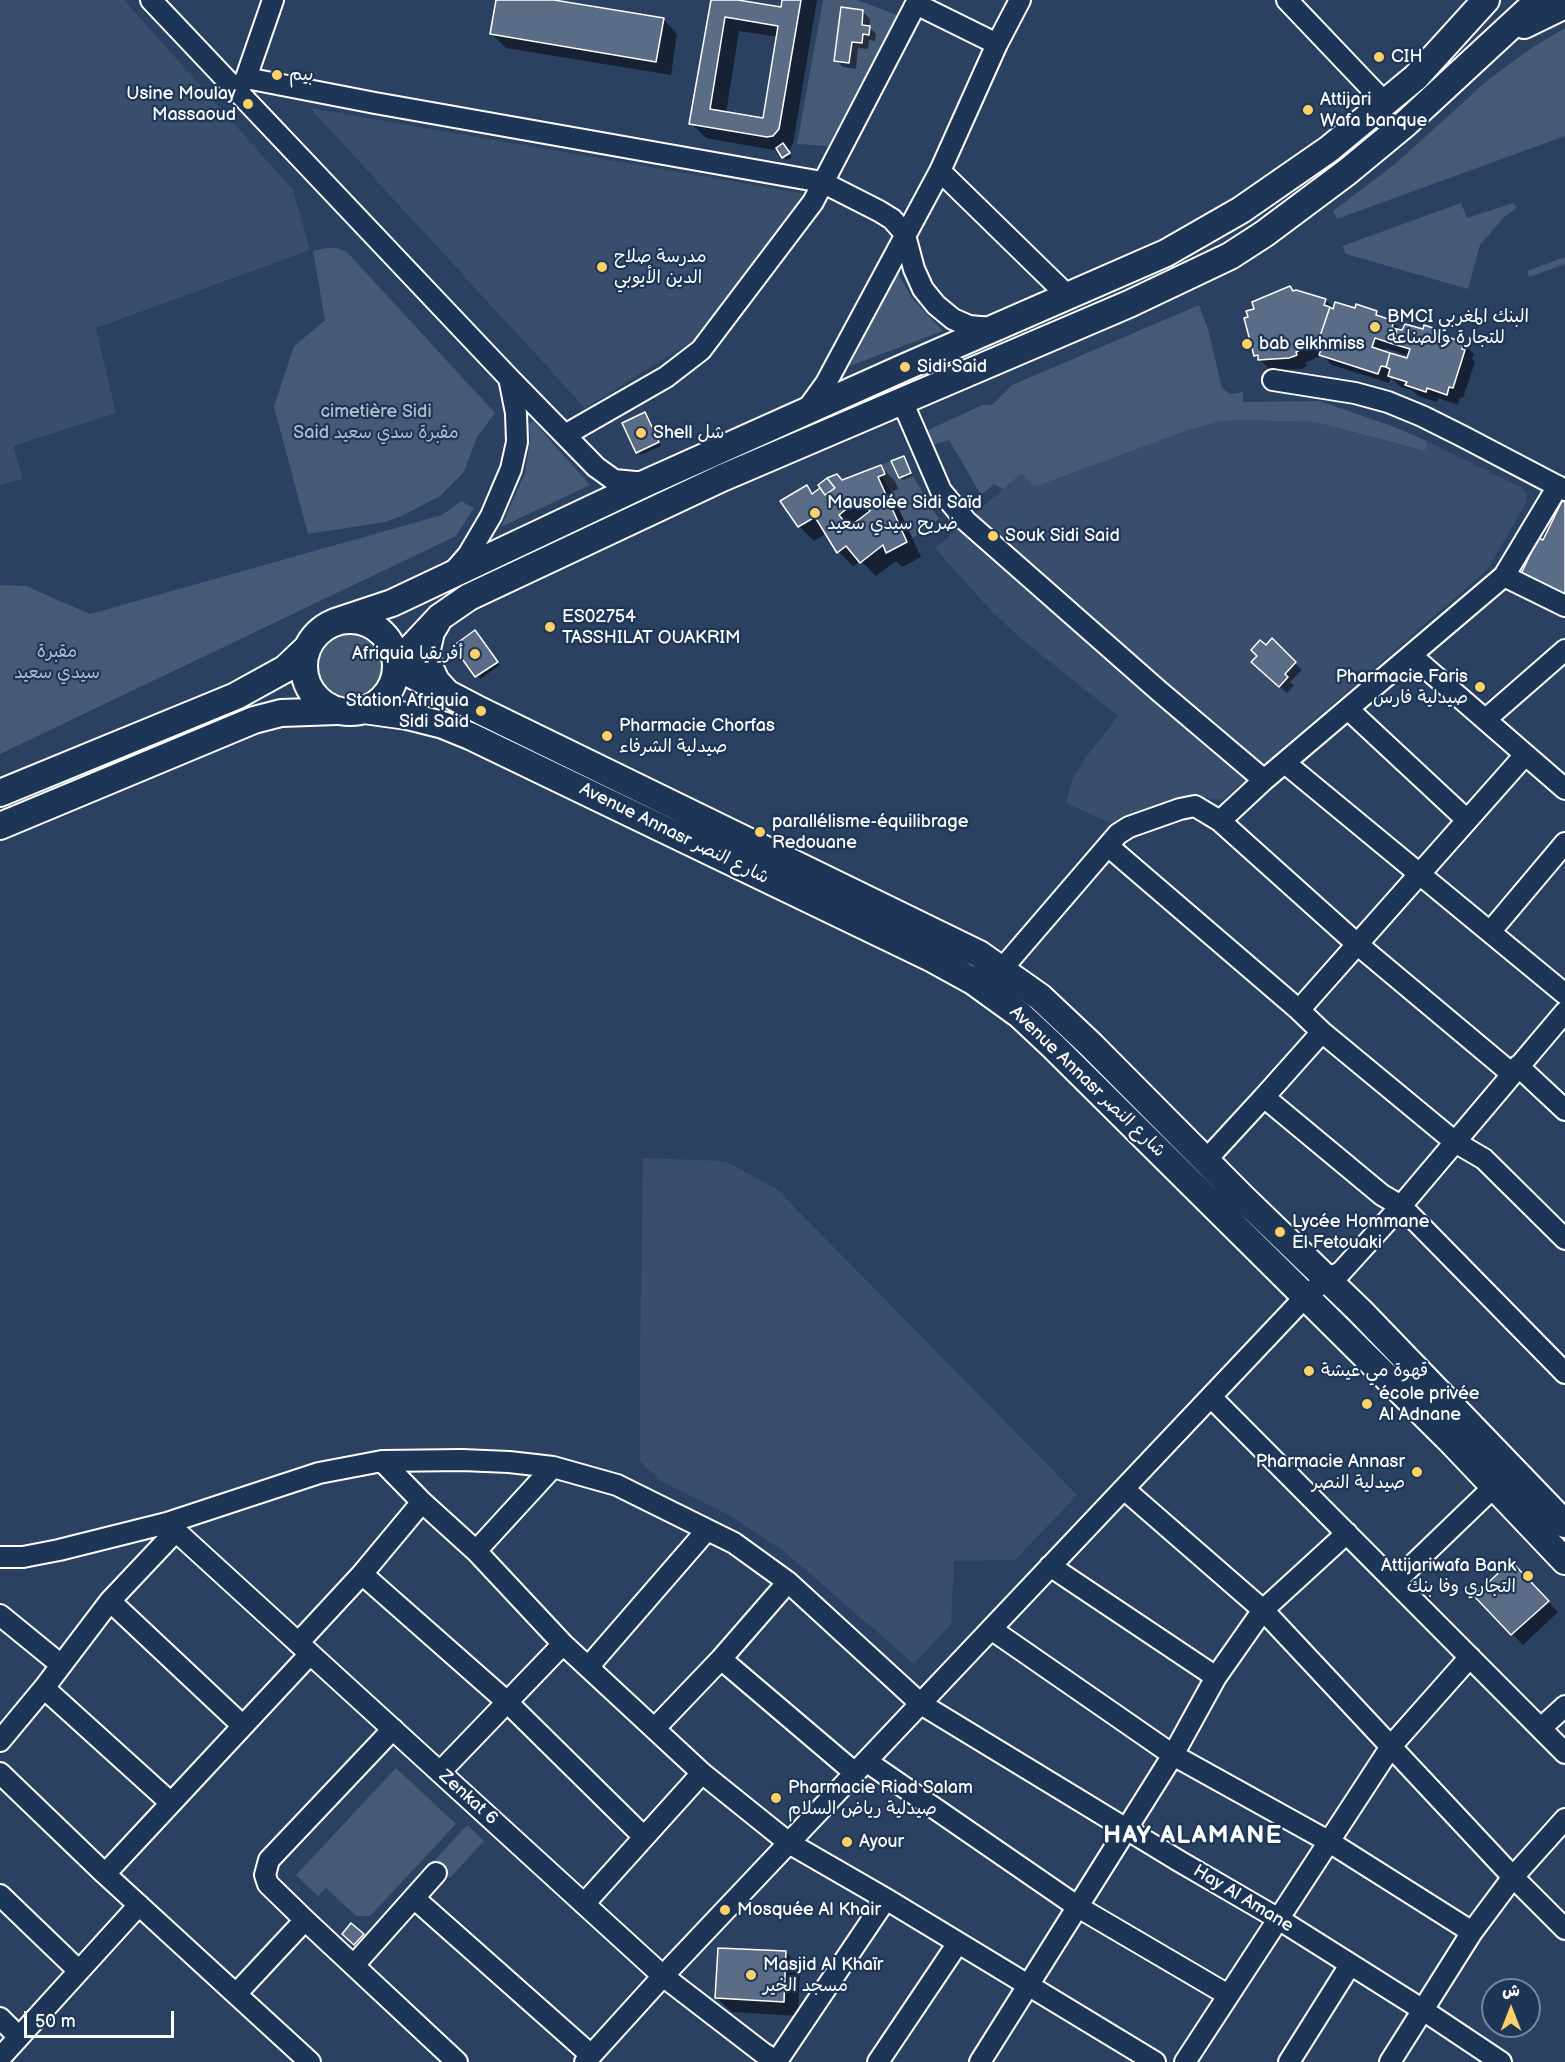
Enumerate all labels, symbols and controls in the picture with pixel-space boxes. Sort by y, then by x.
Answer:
place label: CIH [1391,46,1423,68]
marker: CIH [1372,50,1386,64]
place label: بيم [289,64,313,86]
marker: بيم [270,68,284,82]
place label: Usine Moulay Massaoud [126,83,236,125]
place label: Attijari Wafa banque [1320,89,1427,132]
marker: Usine Moulay Massaoud [241,97,255,111]
marker: Attijari Wafa banque [1301,103,1315,117]
place label: مدرسة صلاح الدين الأيوبي [614,246,707,288]
marker: مدرسة صلاح الدين الأيوبي [595,260,609,274]
place label: BMCI البنك المغربي للتجارة والصناعة [1387,306,1529,348]
marker: BMCI البنك المغربي للتجارة والصناعة [1368,320,1382,334]
place label: bab elkhmiss [1259,333,1365,355]
marker: bab elkhmiss [1240,337,1254,351]
place label: Sidi Said [917,356,987,378]
marker: Sidi Said [898,360,912,374]
park label: cimetière Sidi Said مقبرة سدي سعيد [293,401,459,444]
place label: Shell شل [653,422,724,444]
marker: Shell شل [634,426,648,440]
place label: Mausolée Sidi Saïd ضريح سيدي سعيد [827,492,982,534]
marker: Mausolée Sidi Saïd ضريح سيدي سعيد [808,506,822,520]
place label: Souk Sidi Said [1005,525,1120,547]
marker: Souk Sidi Said [986,529,1000,543]
place label: ES02754 TASSHILAT OUAKRIM [562,606,741,648]
marker: ES02754 TASSHILAT OUAKRIM [543,620,557,634]
park label: مقبرة سيدي سعيد [14,641,100,684]
place label: Afriquia أفريقيا [352,643,463,665]
marker: Afriquia أفريقيا [468,647,482,661]
place label: Pharmacie Faris صيدلية فارس [1336,666,1468,708]
marker: Pharmacie Faris صيدلية فارس [1473,680,1487,694]
place label: Station Afriquia Sidi Said [346,690,469,732]
marker: Station Afriquia Sidi Said [474,704,488,718]
place label: Pharmacie Chorfas صيدلية الشرفاء [619,715,775,758]
marker: Pharmacie Chorfas صيدلية الشرفاء [600,729,614,743]
street label: Avenue Annasr شارع النصر [576,779,772,889]
place label: parallélisme-équilibrage Redouane [772,811,968,854]
marker: parallélisme-équilibrage Redouane [753,825,767,839]
street label: Avenue Annasr شارع النصر [1005,1002,1169,1162]
place label: Lycée Hommane El Fetouaki [1292,1211,1429,1254]
marker: Lycée Hommane El Fetouaki [1273,1225,1287,1239]
place label: قهوة مي عيشة [1321,1360,1428,1382]
marker: قهوة مي عيشة [1302,1364,1316,1378]
place label: école privée Al Adnane [1379,1383,1480,1426]
marker: école privée Al Adnane [1360,1397,1374,1411]
place label: Pharmacie Annasr صيدلية النصر [1256,1451,1405,1494]
marker: Pharmacie Annasr صيدلية النصر [1410,1465,1424,1479]
place label: Attijariwafa Bank التجاري وفا بنك [1381,1555,1516,1598]
marker: Attijariwafa Bank التجاري وفا بنك [1521,1569,1535,1583]
street label: Zenkat 6 [434,1766,502,1830]
place label: Pharmacie Riad Salam صيدلية رياض السلام [788,1777,973,1820]
marker: Pharmacie Riad Salam صيدلية رياض السلام [769,1791,783,1805]
district label: HAY ALAMANE [1103,1823,1283,1851]
place label: Ayour [859,1831,904,1853]
marker: Ayour [840,1835,854,1849]
street label: Hay Al Amane [1189,1861,1297,1937]
place label: Mosquée Al Khair [737,1899,881,1921]
marker: Mosquée Al Khair [718,1903,732,1917]
place label: Masjid Al Khaïr مسجد الخير [763,1954,883,1996]
marker: Masjid Al Khaïr مسجد الخير [744,1968,758,1982]
north arrow [1481,1978,1541,2038]
text: ش [1502,1982,1520,2001]
scale bar [27,1999,177,2037]
text: 50 m [35,2011,76,2032]

